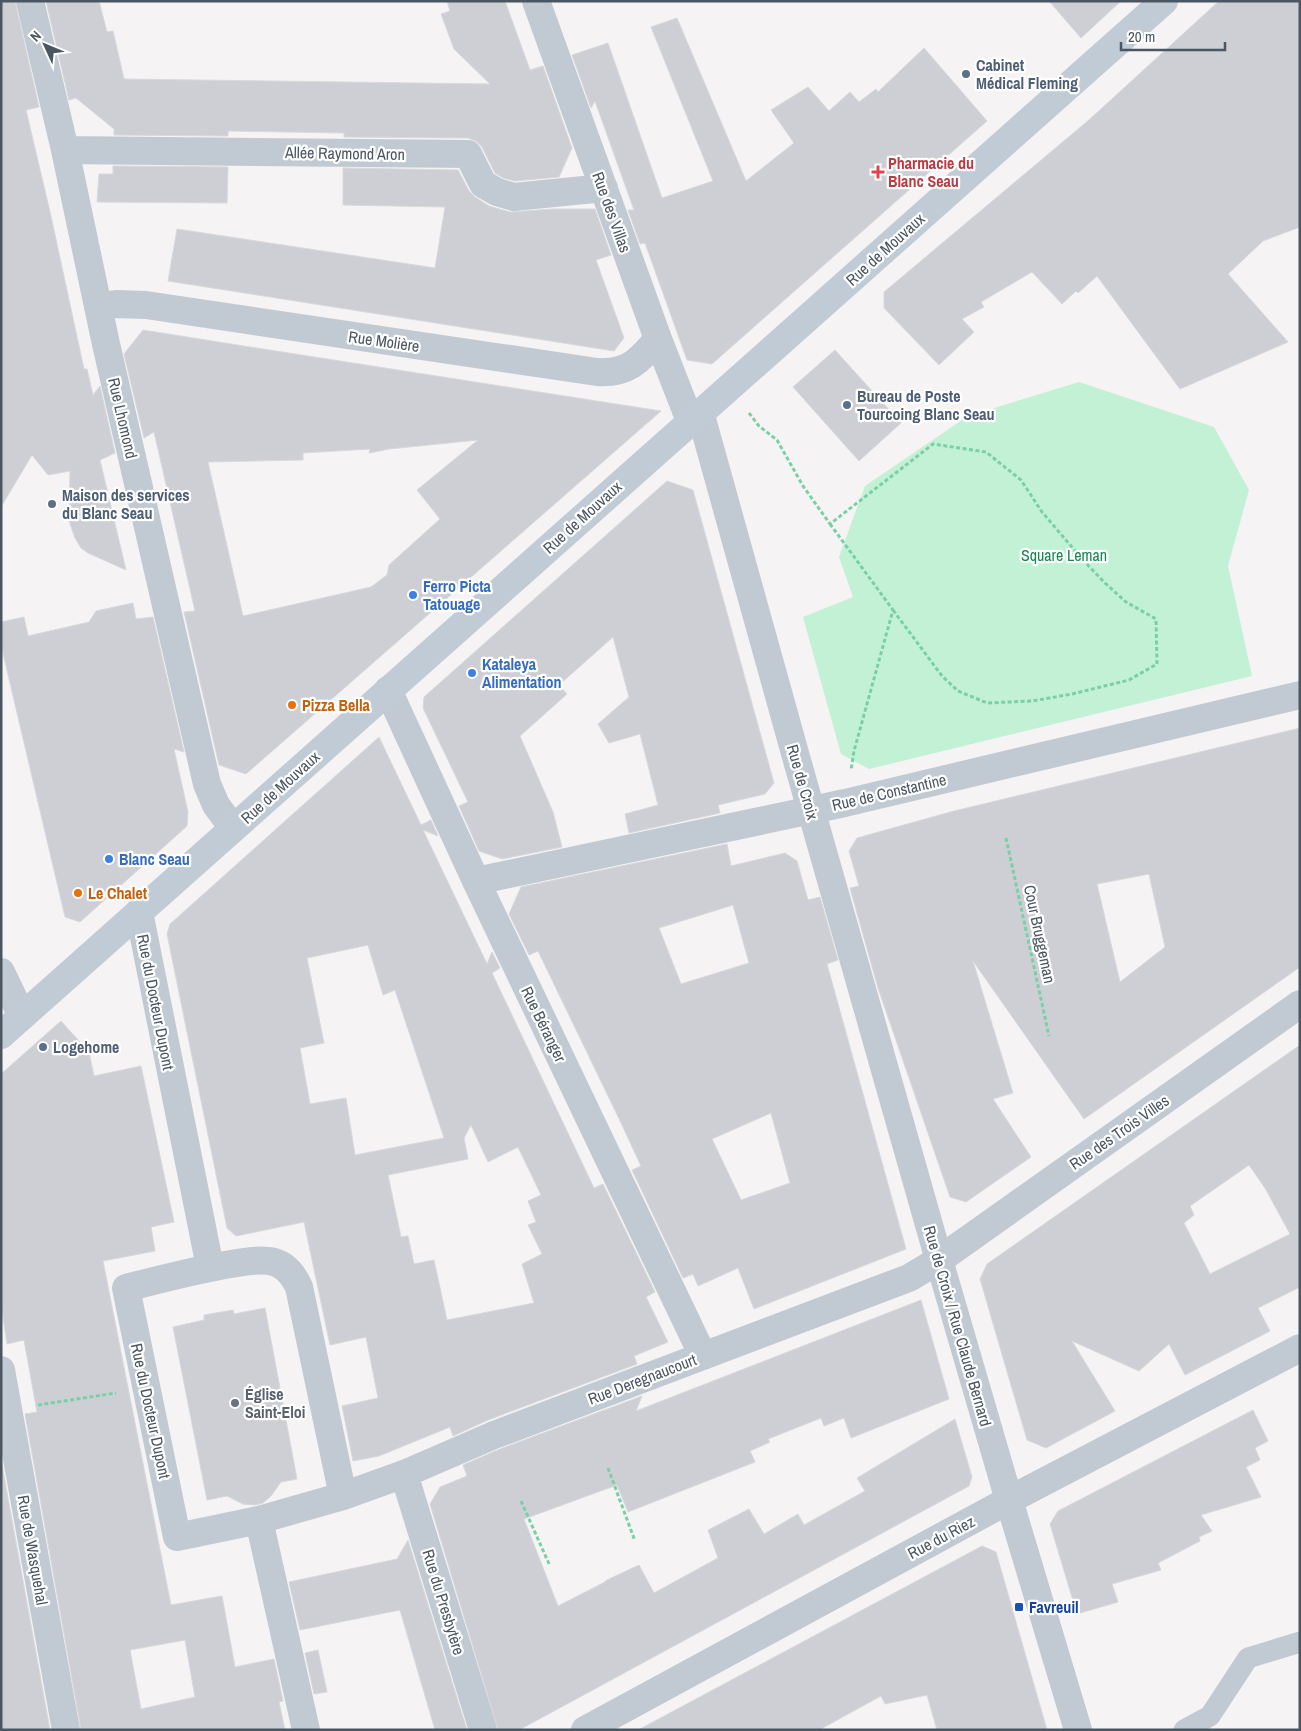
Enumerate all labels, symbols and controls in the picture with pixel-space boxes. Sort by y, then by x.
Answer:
north arrow [20,20,70,70]
scale bar [1121,20,1225,52]
text: 20 m [1128,26,1155,47]
text: N [26,27,45,45]
place label: Cabinet Médical Fleming [976,54,1078,94]
marker: Cabinet Médical Fleming [960,68,972,80]
street label: Allée Raymond Aron [284,141,405,165]
place label: Pharmacie du Blanc Seau [888,152,974,192]
marker: Pharmacie du Blanc Seau [872,166,884,178]
street label: Rue des Villas [587,169,637,255]
street label: Rue de Mouvaux [841,207,930,290]
street label: Rue Molière [347,325,421,357]
street label: Rue Lhomond [103,375,143,461]
place label: Bureau de Poste Tourcoing Blanc Seau [857,385,995,425]
marker: Bureau de Poste Tourcoing Blanc Seau [841,399,853,411]
street label: Rue de Mouvaux [538,475,627,558]
place label: Maison des services du Blanc Seau [62,484,190,524]
marker: Maison des services du Blanc Seau [46,498,58,510]
park label: Square Leman [1021,544,1107,566]
place label: Ferro Picta Tatouage [423,575,492,615]
marker: Ferro Picta Tatouage [407,589,419,601]
place label: Kataleya Alimentation [482,653,561,693]
marker: Kataleya Alimentation [466,667,478,679]
place label: Pizza Bella [302,694,371,716]
marker: Pizza Bella [286,699,298,711]
street label: Rue de Croix [782,742,824,823]
street label: Rue de Mouvaux [236,745,325,828]
street label: Rue de Constantine [830,768,948,816]
place label: Blanc Seau [119,848,190,870]
marker: Blanc Seau [103,853,115,865]
place label: Le Chalet [88,882,148,904]
street label: Cour Bruggeman [1019,883,1061,985]
marker: Le Chalet [72,887,84,899]
street label: Rue du Docteur Dupont [132,932,180,1072]
street label: Rue Béranger [516,982,572,1066]
place label: Logehome [53,1036,119,1058]
marker: Logehome [37,1041,49,1053]
street label: Rue des Trois Villes [1065,1089,1173,1175]
street label: Rue de Croix / Rue Claude Bernard [919,1223,997,1429]
street label: Rue du Docteur Dupont [126,1341,176,1481]
street label: Rue Deregnaucourt [585,1348,700,1410]
place label: Église Saint-Eloi [245,1383,306,1423]
marker: Église Saint-Eloi [229,1397,241,1409]
street label: Rue de Wasquehal [13,1493,53,1607]
street label: Rue du Riez [904,1510,979,1564]
street label: Rue du Presbytère [417,1546,471,1658]
place label: Favreuil [1029,1596,1079,1618]
marker: Favreuil [1013,1601,1025,1613]

